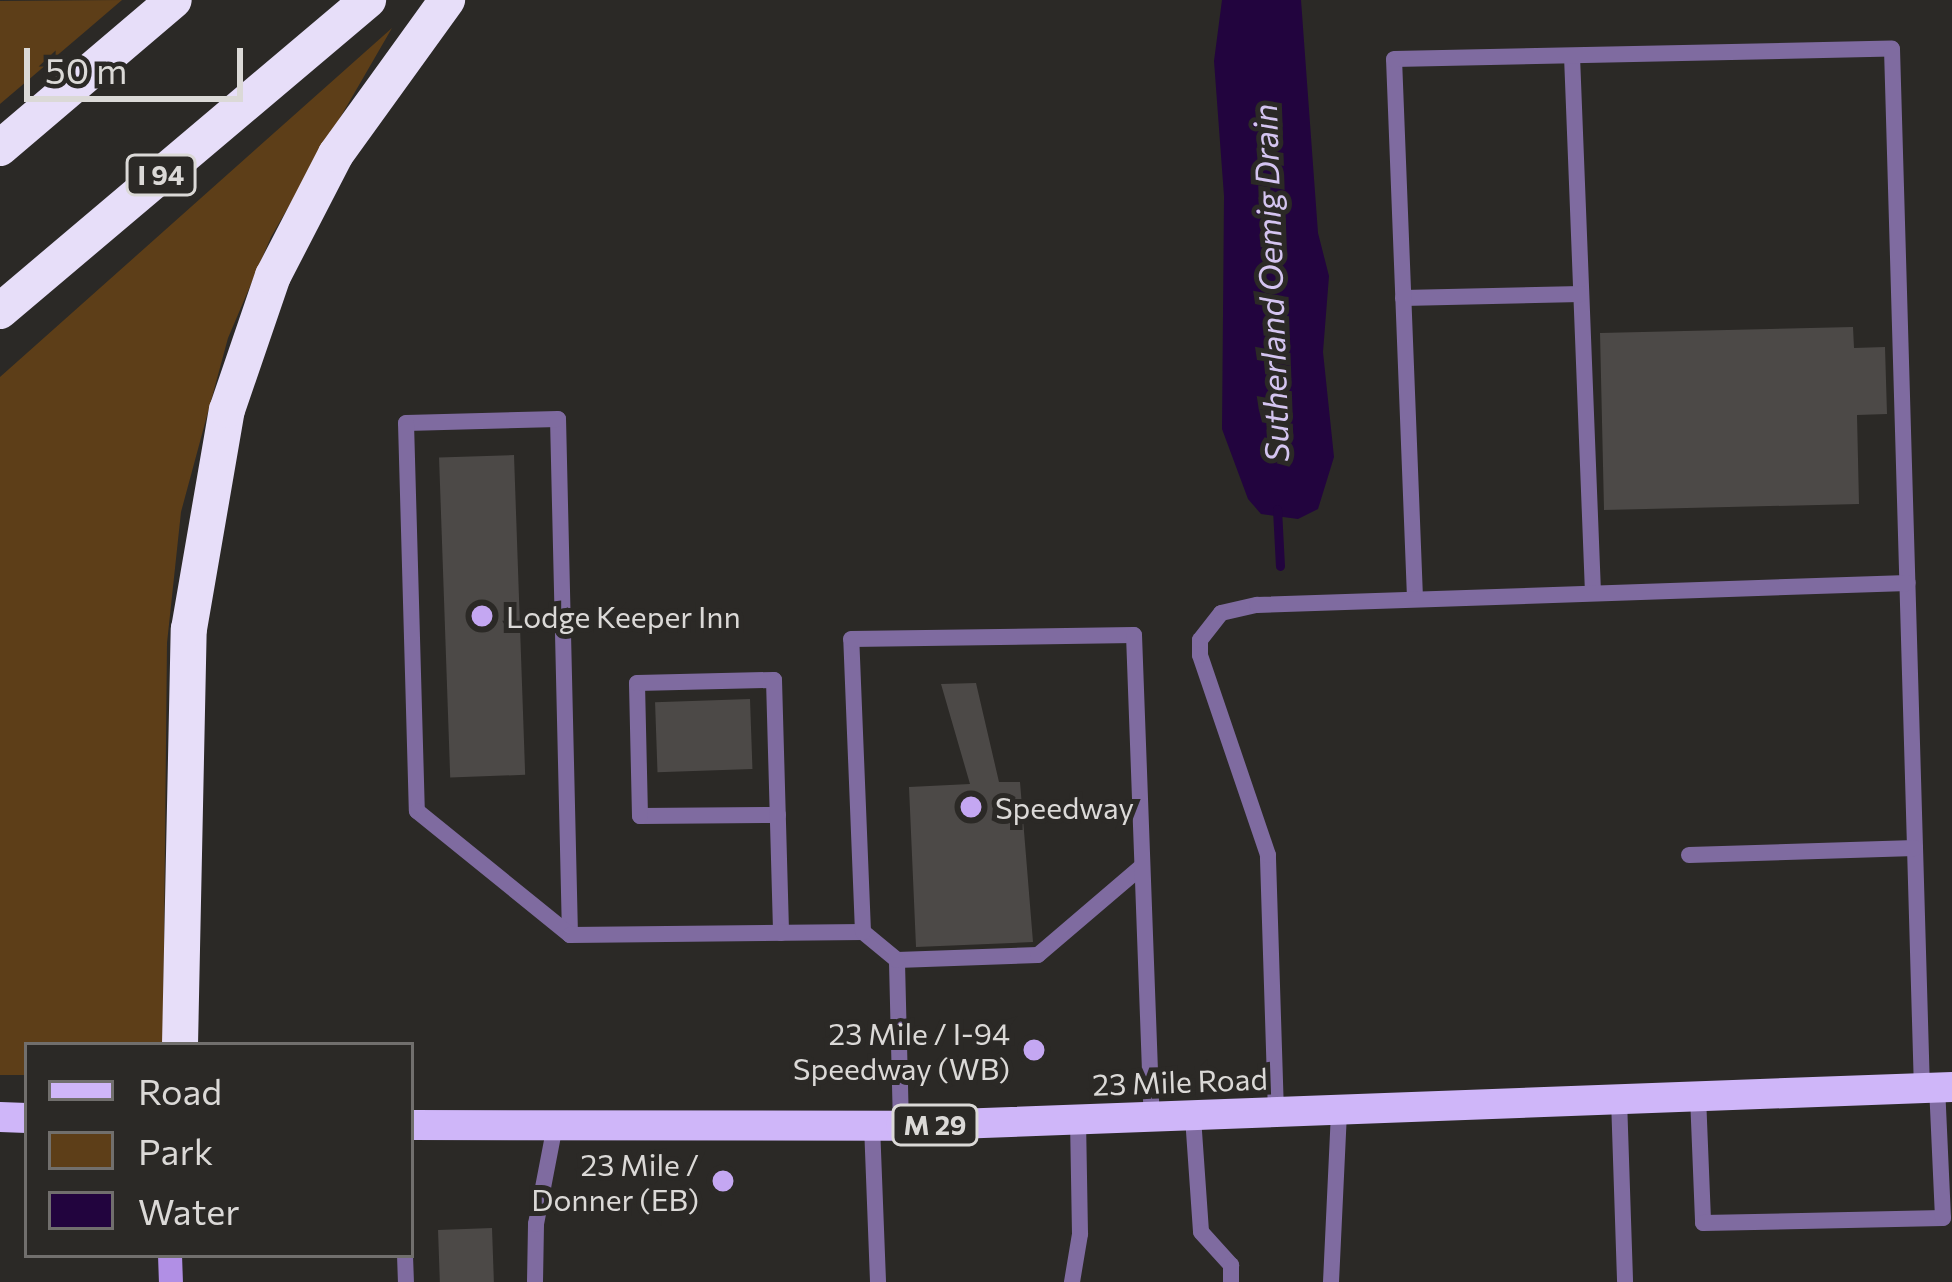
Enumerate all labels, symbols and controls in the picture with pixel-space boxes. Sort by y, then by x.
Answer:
scale bar [30,24,249,98]
text: 50 m [45,47,127,91]
water label: Sutherland Oemig Drain [1244,103,1296,463]
road number: I 94 [125,154,197,196]
place label: Lodge Keeper Inn [506,598,741,634]
marker: Lodge Keeper Inn [469,603,495,629]
place label: Speedway [995,789,1134,825]
marker: Speedway [958,794,984,820]
place label: 23 Mile / I-94 Speedway (WB) [793,1015,1010,1086]
marker: 23 Mile / I-94 Speedway (WB) [1021,1037,1047,1063]
legend [24,1042,414,1258]
street label: 23 Mile Road [1092,1060,1268,1102]
text: Road [138,1068,222,1112]
road number: M 29 [890,1104,980,1146]
text: Park [138,1128,213,1172]
place label: 23 Mile / Donner (EB) [531,1146,699,1216]
marker: 23 Mile / Donner (EB) [710,1168,736,1194]
text: Water [138,1188,240,1232]

